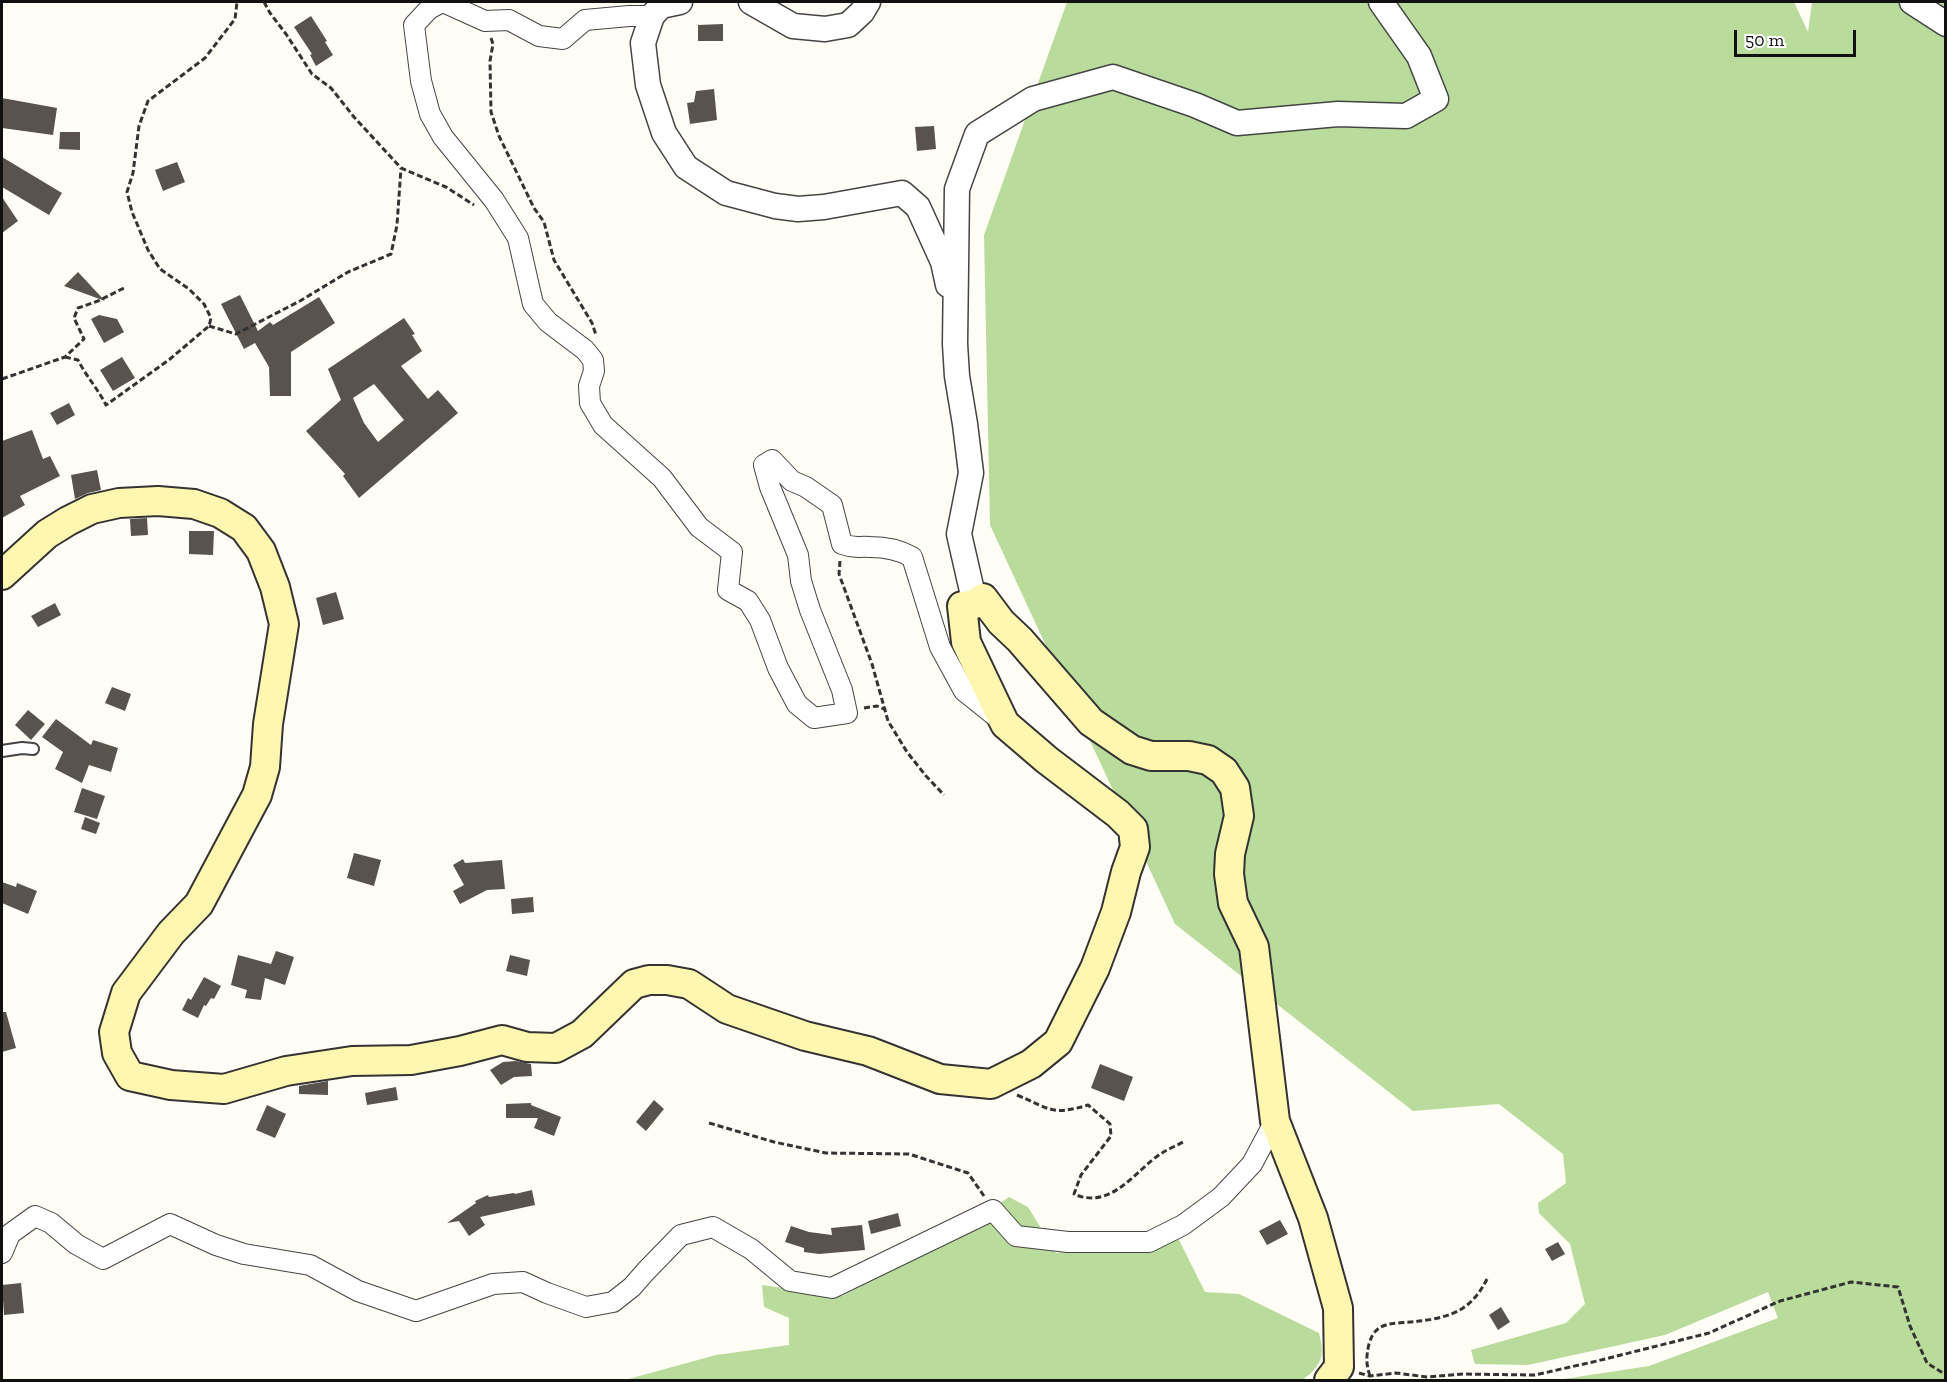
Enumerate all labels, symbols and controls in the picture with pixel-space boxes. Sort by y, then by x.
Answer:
scale bar [1737,18,1858,56]
text: 50 m [1745,29,1784,51]

